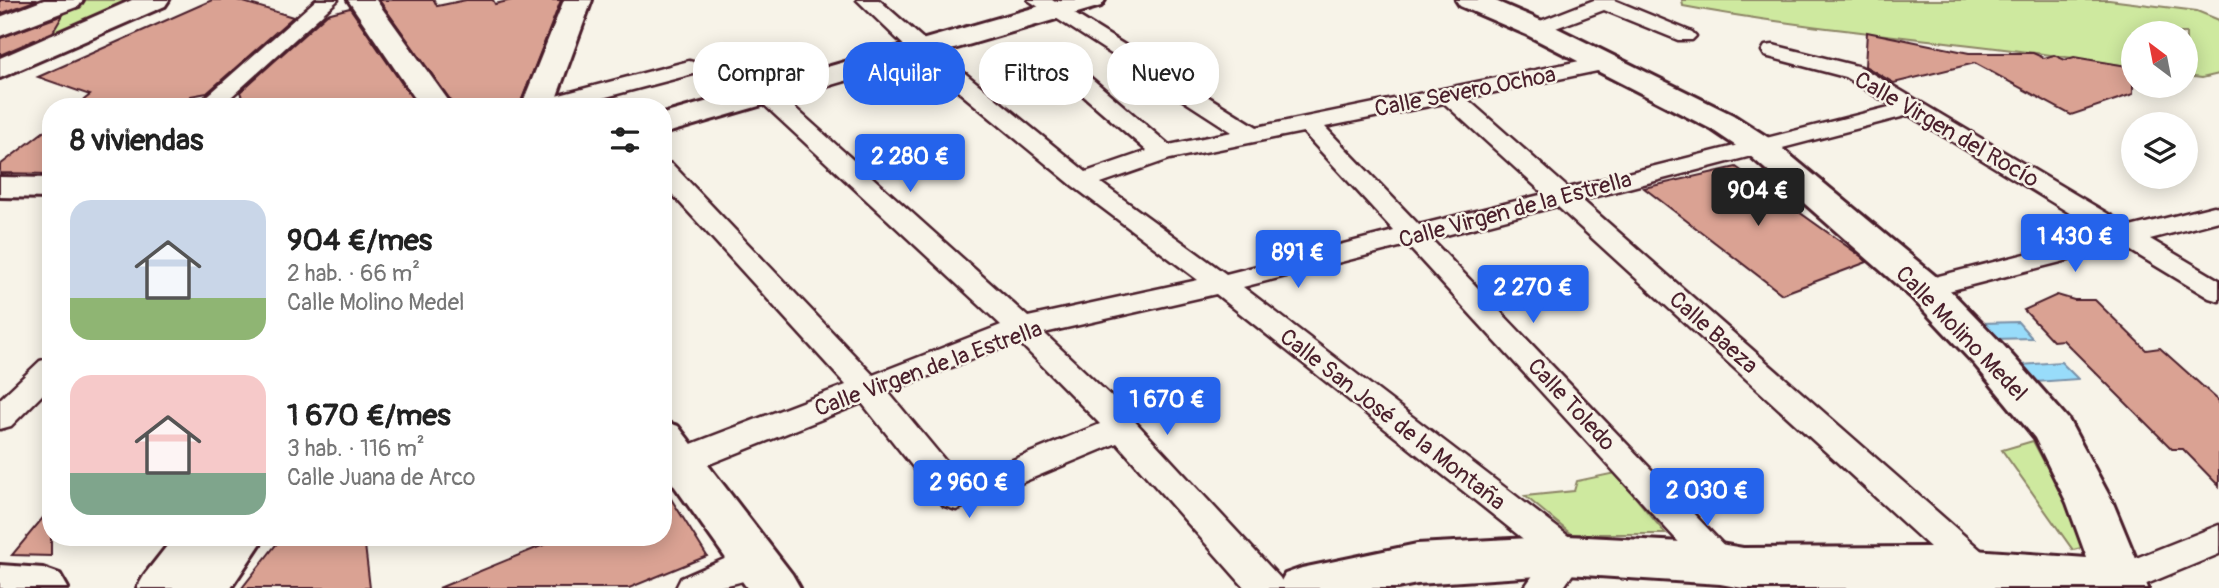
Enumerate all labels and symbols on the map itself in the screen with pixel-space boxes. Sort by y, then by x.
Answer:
north arrow [2121,21,2198,98]
street label: Calle Severo Ochoa [1372,60,1558,123]
street label: Calle Virgen del Rocío [1849,65,2044,194]
pin: 2 280 € [845,134,975,194]
street label: Calle Virgen de la Estrella [1395,164,1635,255]
pin: 904 € [1709,168,1807,228]
pin: 1 430 € [2010,215,2140,274]
pin: 891 € [1249,230,1347,290]
street label: Calle Molino Medel [1890,259,2034,407]
pin: 2 270 € [1468,266,1598,325]
street label: Calle Baeza [1663,285,1764,380]
street label: Calle Virgen de la Estrella [810,314,1046,423]
street label: Calle San José de la Montaña [1274,322,1511,517]
street label: Calle Toledo [1521,352,1622,457]
pin: 1 670 € [1102,378,1232,437]
pin: 2 960 € [904,461,1034,520]
pin: 2 030 € [1642,468,1772,528]

